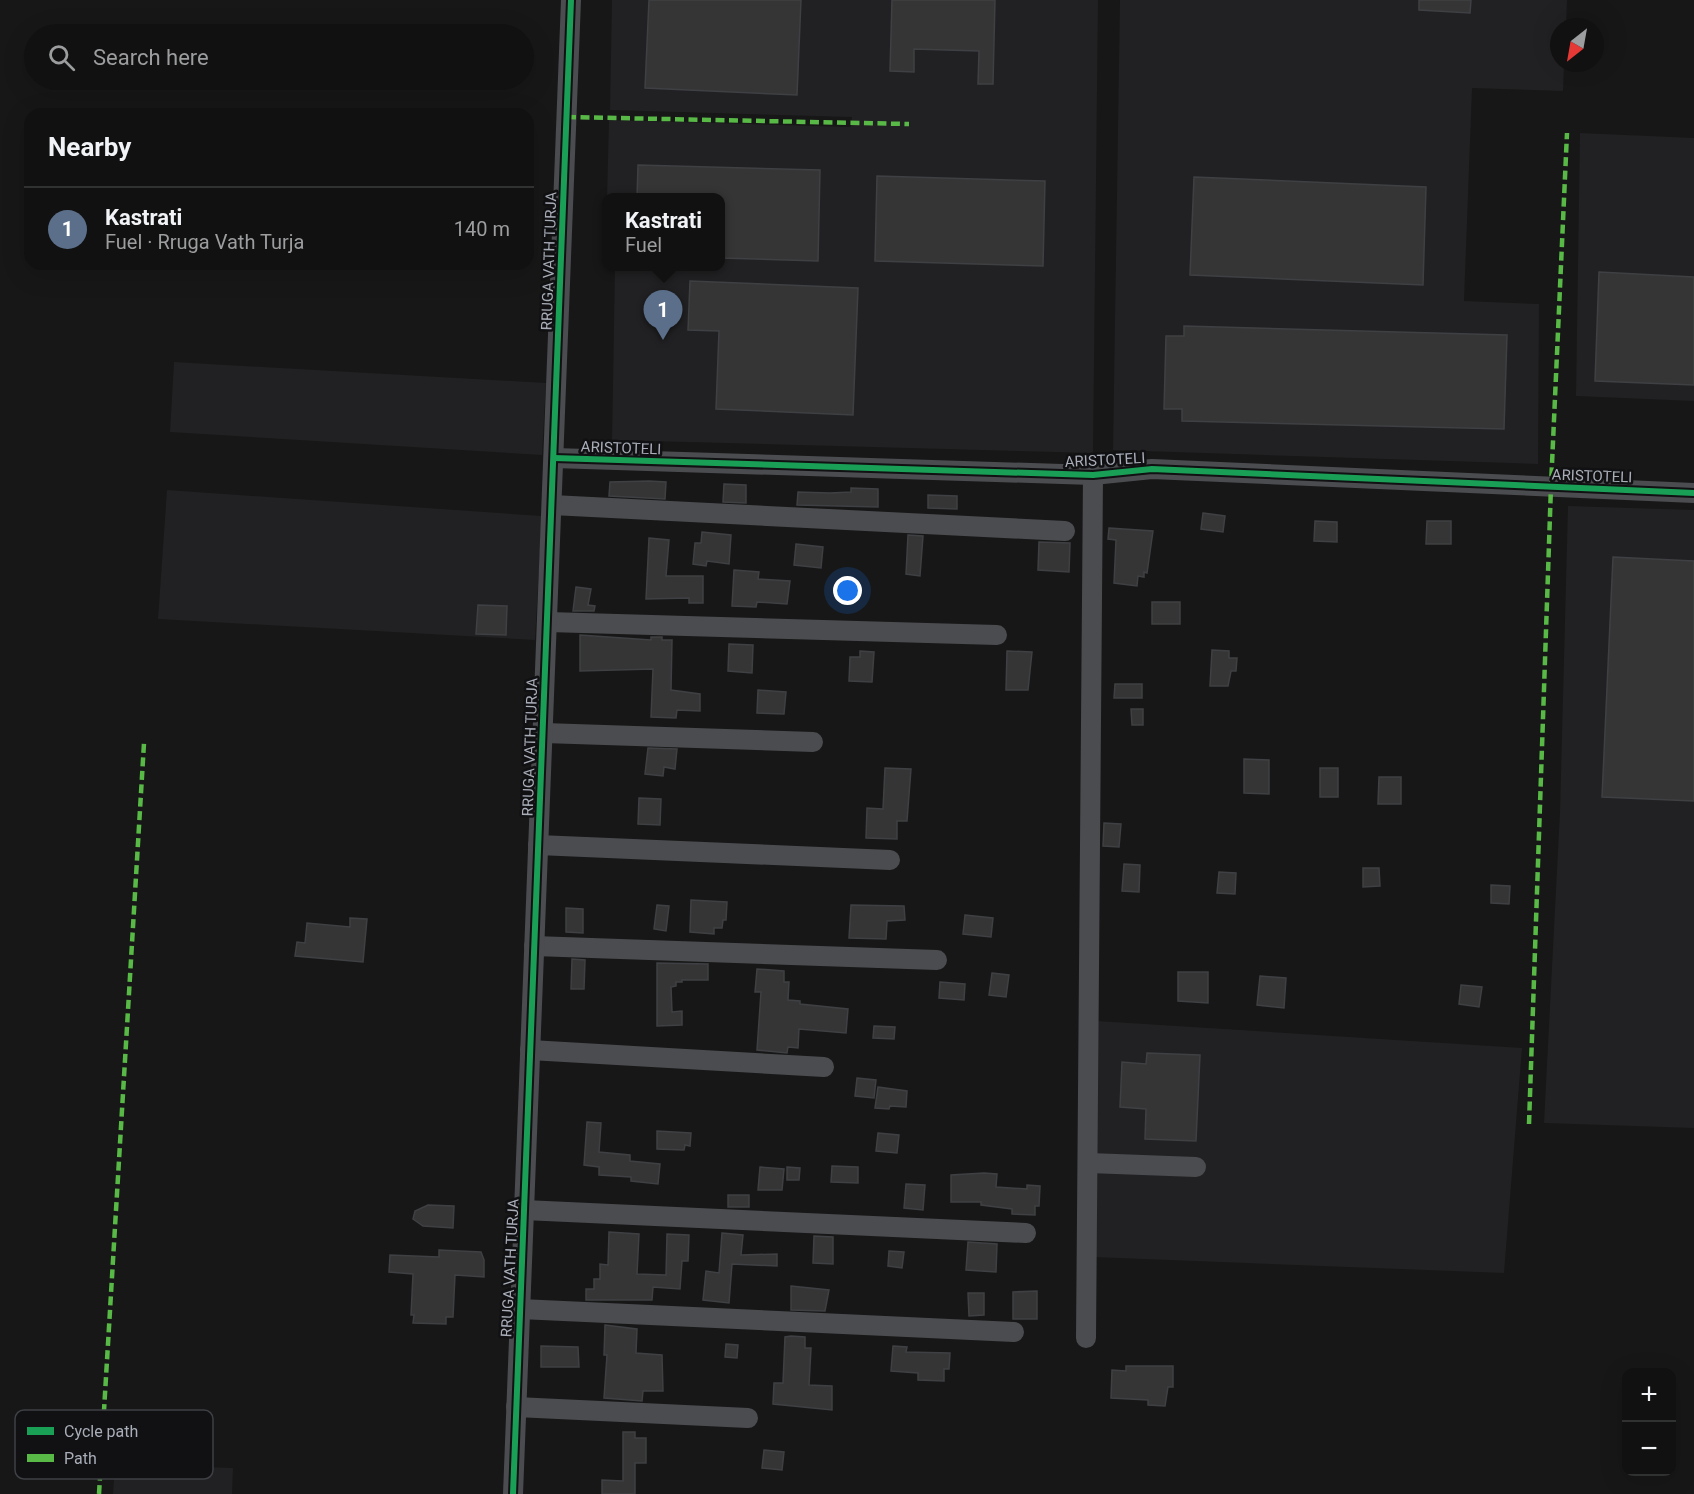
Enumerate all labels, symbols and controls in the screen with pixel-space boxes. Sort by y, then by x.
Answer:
north arrow [1550,18,1604,72]
search box [24,24,534,90]
icon: search [45,41,78,74]
text: Search here [93,45,209,70]
text: Nearby [48,132,131,162]
street label: RRUGA VATH TURJA [538,191,560,331]
popup [602,193,725,271]
text: Kastrati [105,205,182,230]
text: Kastrati [625,208,702,233]
text: 1 [62,217,73,241]
text: 140 m [454,217,510,241]
text: Fuel · Rruga Vath Turja [105,230,304,254]
text: Fuel [625,233,662,257]
pin: 1 [644,290,682,340]
street label: ARISTOTELI [580,438,662,458]
street label: ARISTOTELI [1064,449,1146,471]
street label: ARISTOTELI [1551,466,1633,486]
your location [833,576,862,605]
street label: RRUGA VATH TURJA [519,677,541,817]
street label: RRUGA VATH TURJA [497,1198,523,1338]
map controls [1622,1368,1676,1476]
button: + [1622,1368,1676,1422]
legend [15,1410,213,1479]
text: Cycle path [64,1422,138,1441]
button: − [1622,1422,1676,1476]
text: Path [64,1449,97,1468]

